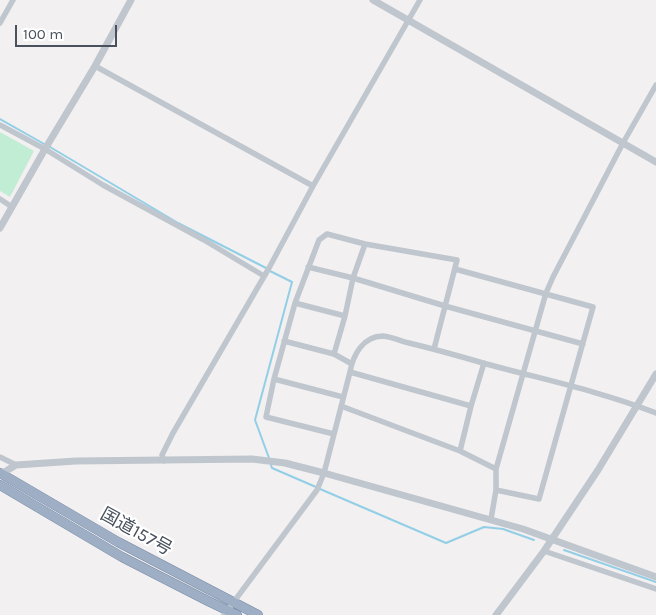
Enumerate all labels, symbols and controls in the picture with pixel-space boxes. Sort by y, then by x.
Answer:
scale bar [18,15,120,47]
text: 100 m [23,25,63,43]
street label: 国道157号 [96,504,176,560]

